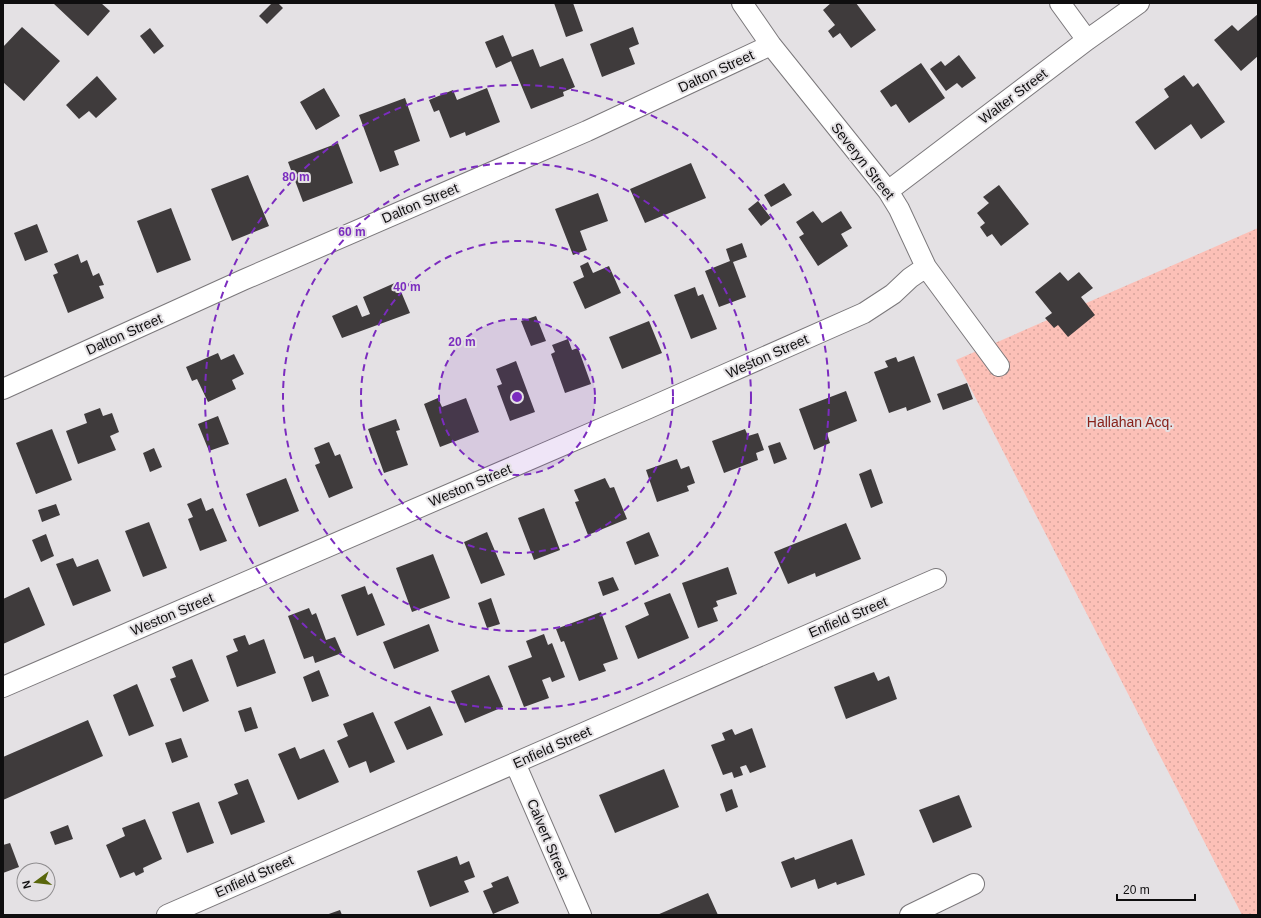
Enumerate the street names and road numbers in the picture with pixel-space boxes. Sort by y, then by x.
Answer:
street label: Dalton Street [676,46,757,96]
street label: Walter Street [976,65,1050,127]
street label: Severyn Street [828,120,898,202]
street label: Dalton Street [379,180,461,226]
street label: Dalton Street [83,310,165,358]
street label: Weston Street [723,331,811,381]
street label: Weston Street [426,460,514,510]
street label: Weston Street [128,589,216,639]
street label: Enfield Street [806,593,890,641]
street label: Enfield Street [510,723,594,771]
street label: Calvert Street [524,796,572,882]
street label: Enfield Street [212,852,296,900]

